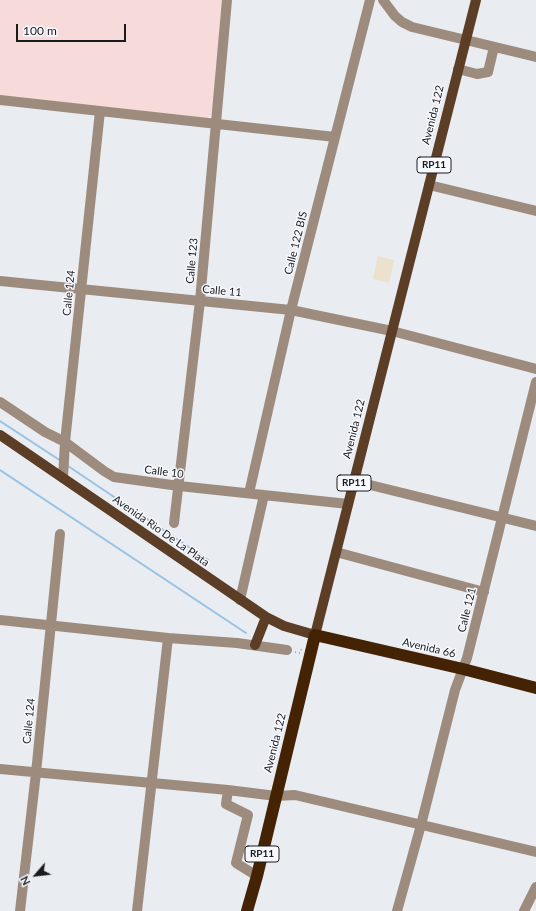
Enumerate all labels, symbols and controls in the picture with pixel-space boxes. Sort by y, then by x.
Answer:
scale bar [18,16,128,42]
text: 100 m [23,23,57,38]
street label: Avenida 122 [419,84,447,146]
road number: RP11 [417,157,451,173]
street label: Calle 122 BIS [282,210,310,276]
street label: Calle 123 [183,238,201,284]
street label: Calle 124 [60,270,78,316]
street label: Calle 11 [202,283,242,299]
street label: Avenida 122 [340,398,368,460]
street label: Calle 10 [144,463,184,481]
road number: RP11 [337,475,371,491]
street label: Avenida Rìo De La Plata [110,493,212,569]
street label: Calle 121 [455,586,479,634]
street label: Avenida 66 [401,635,457,661]
street label: Calle 124 [20,698,38,744]
street label: Avenida 122 [261,712,289,774]
road number: RP11 [245,846,279,862]
north arrow [16,855,56,895]
text: N [17,874,33,888]

